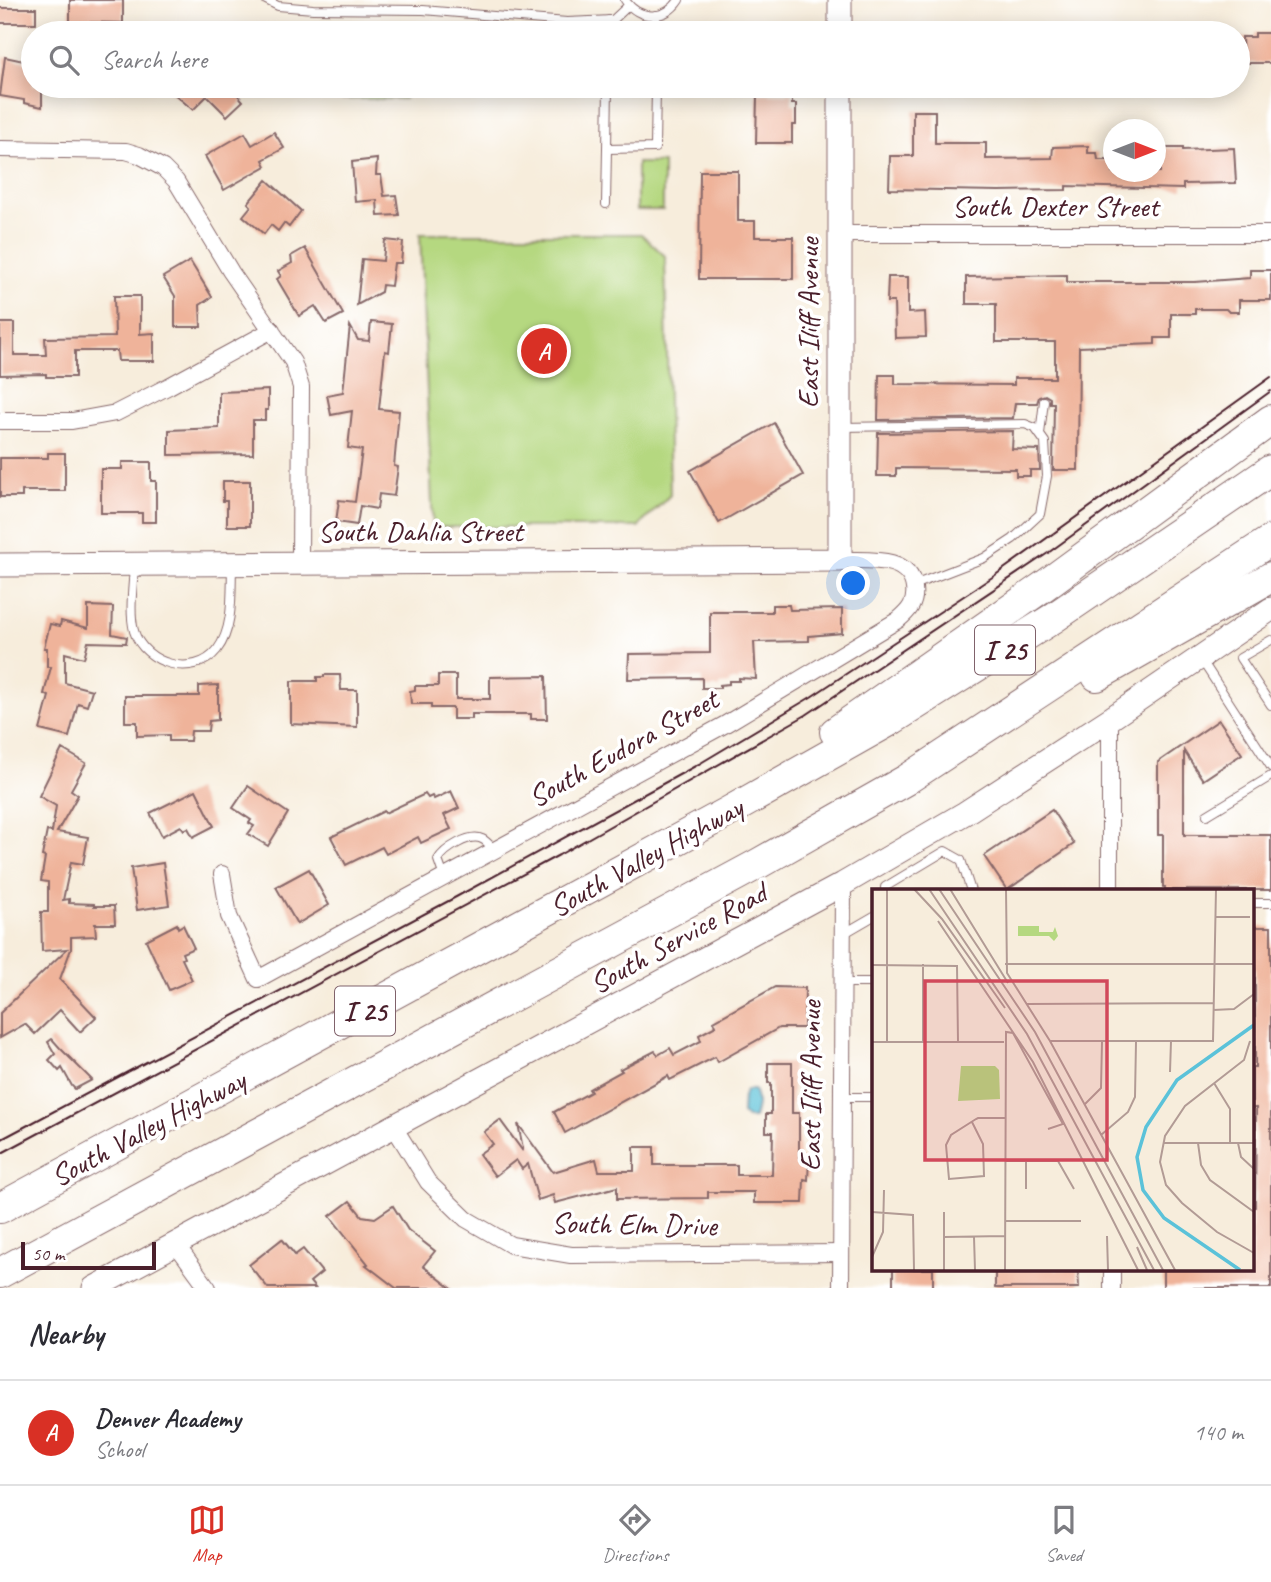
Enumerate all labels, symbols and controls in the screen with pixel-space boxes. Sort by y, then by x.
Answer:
search box [21,21,1250,98]
icon: search [45,41,83,79]
text: Search here [101,43,207,76]
north arrow [1103,119,1166,182]
street label: South Dexter Street [952,187,1161,225]
street label: East Iliff Avenue [789,236,827,408]
pin: A [521,325,567,377]
street label: South Dahlia Street [318,512,525,550]
your location [836,566,870,600]
road number: I 25 [975,626,1035,674]
street label: South Eudora Street [522,679,727,816]
street label: South Valley Highway [543,787,752,926]
street label: South Service Road [583,872,777,1002]
inset map [872,889,1254,1270]
road number: I 25 [335,986,395,1036]
street label: East Iliff Avenue [791,999,829,1171]
street label: South Valley Highway [44,1059,254,1195]
street label: South Elm Drive [551,1204,719,1244]
scale bar [21,1239,156,1271]
text: 50 m [32,1242,64,1266]
text: Nearby [28,1315,104,1353]
text: Denver Academy [95,1402,241,1435]
text: A [45,1418,57,1447]
text: 140 m [1194,1418,1243,1447]
text: School [95,1435,144,1464]
tab: Map [188,1501,226,1567]
tab: Directions [602,1501,669,1567]
tab: Saved [1045,1501,1083,1567]

